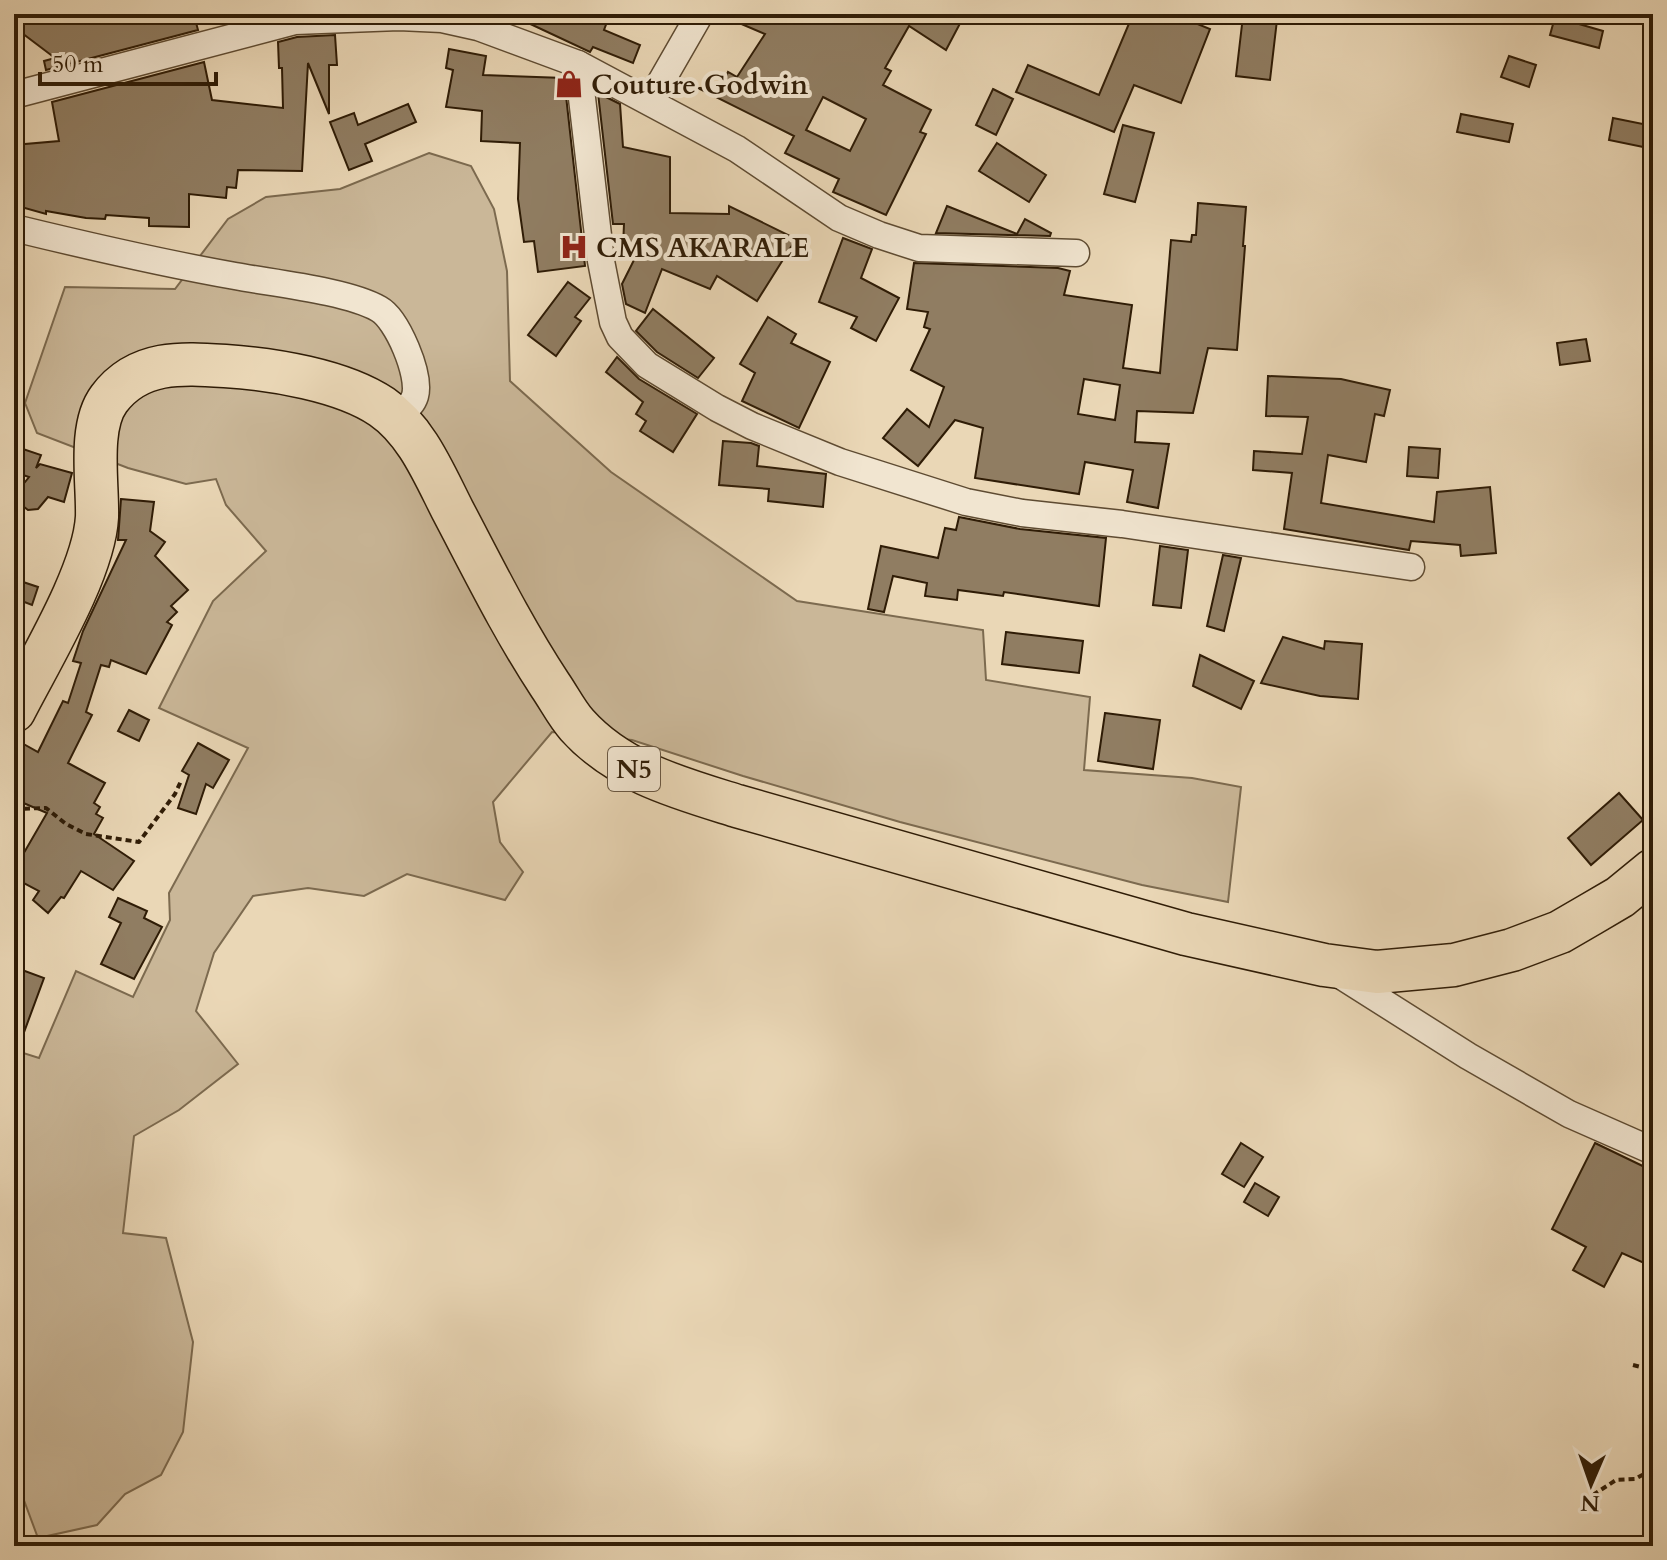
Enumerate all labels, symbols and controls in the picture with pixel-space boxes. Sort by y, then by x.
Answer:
scale bar [40,36,216,86]
text: 50 m [52,48,104,81]
place label: Couture Godwin [591,66,808,104]
shop icon: Couture Godwin [554,69,584,99]
place label: CMS AKARALE [596,229,809,267]
hospital icon: CMS AKARALE [559,232,589,262]
road number: N5 [608,747,660,791]
north arrow [1551,1444,1631,1524]
text: N [1580,1488,1600,1518]

